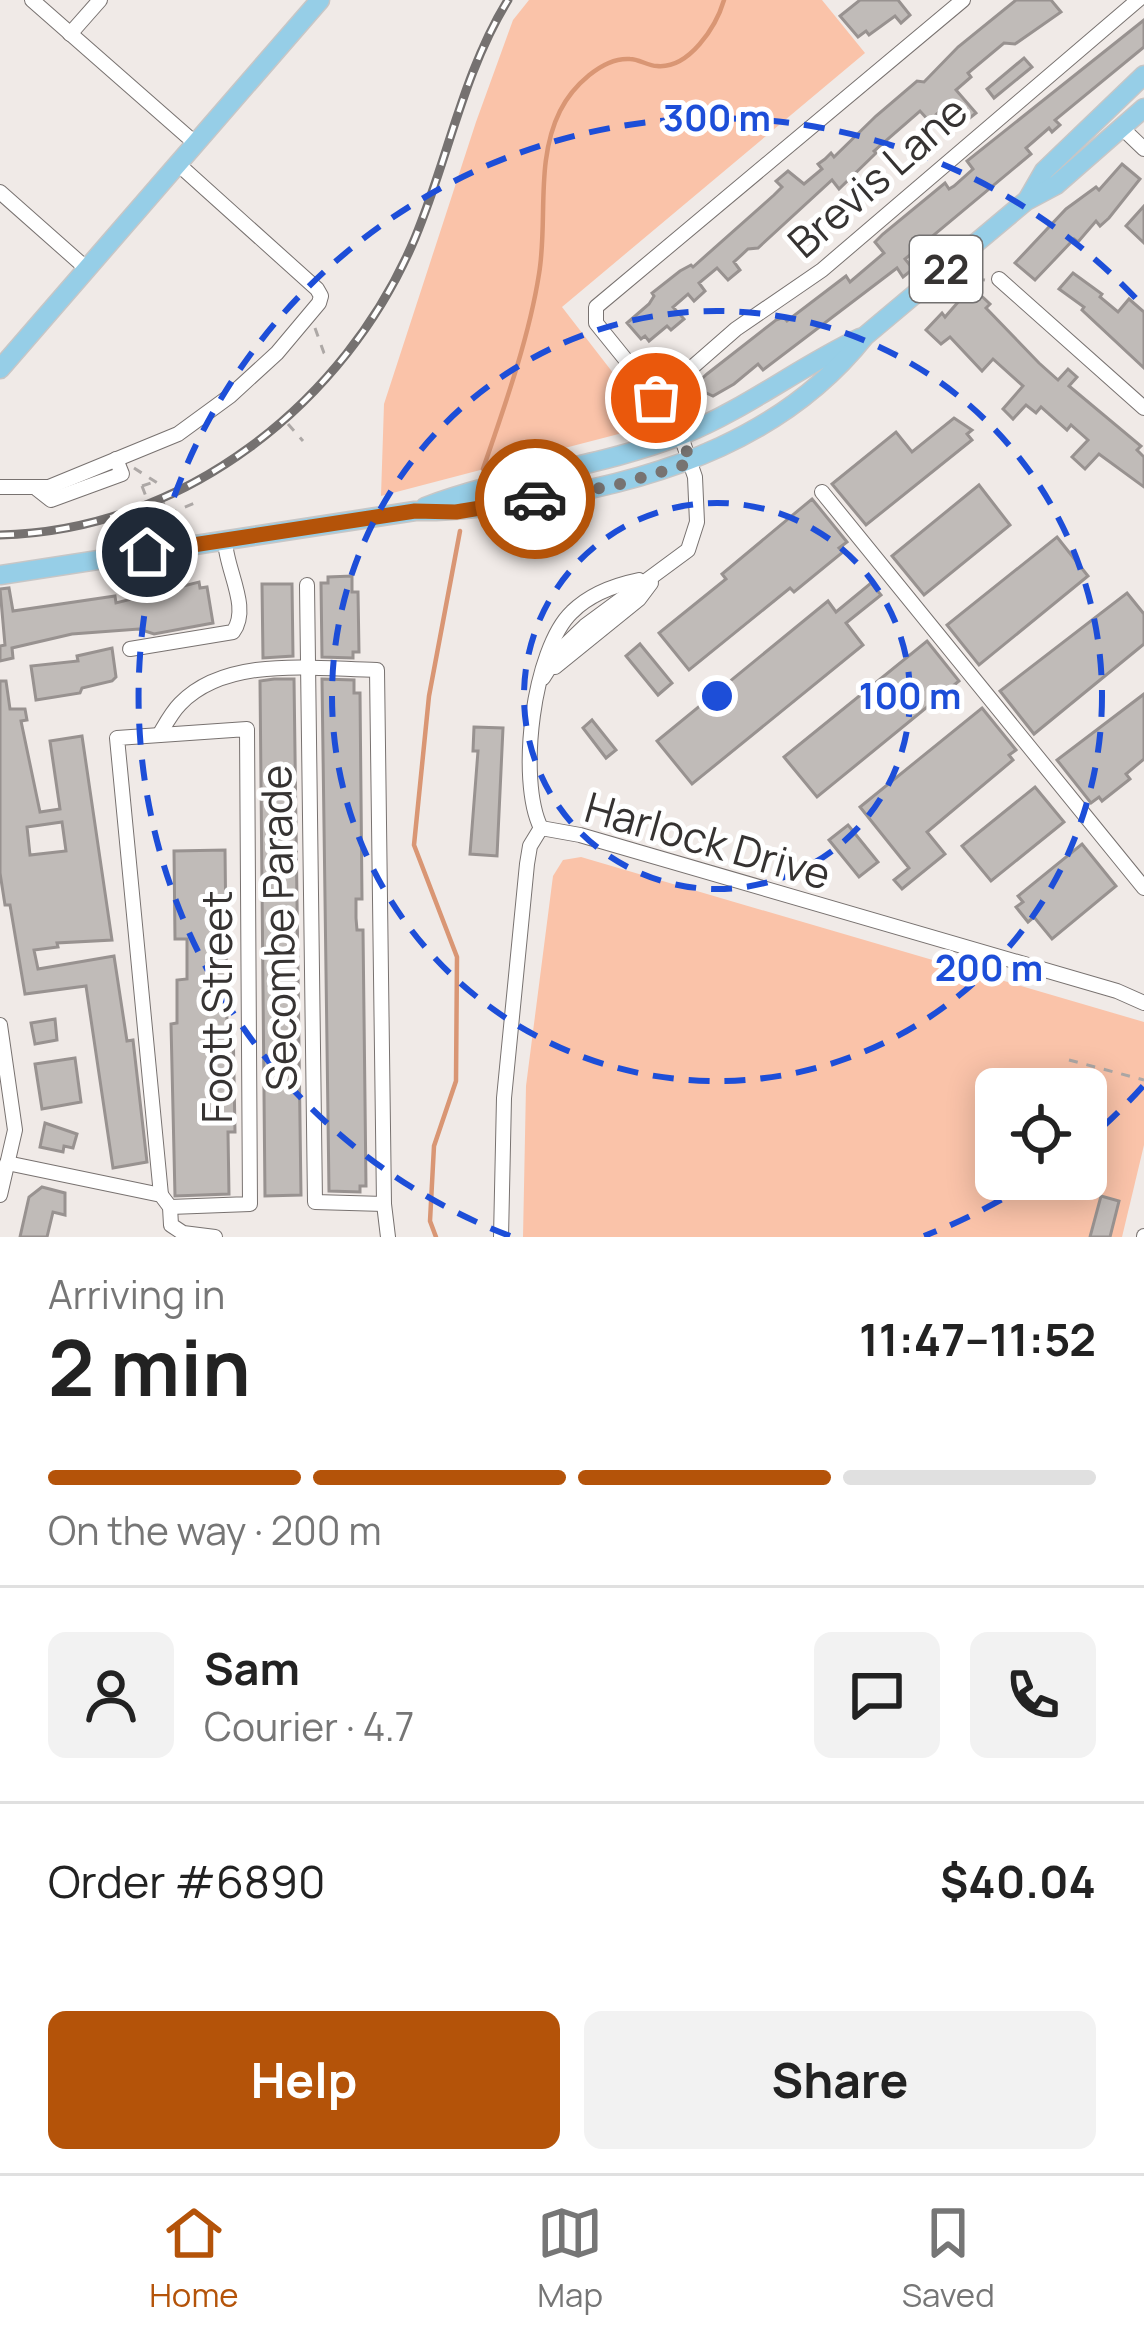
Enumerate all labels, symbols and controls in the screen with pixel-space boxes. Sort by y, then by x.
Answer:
street label: Brevis Lane [775,82,979,270]
text: 300 m [663,93,771,142]
road number: 22 [910,236,982,302]
pin [605,347,707,449]
icon: bag [623,365,689,431]
courier [475,439,595,559]
icon: car [502,466,568,532]
pin [96,501,198,603]
icon: home [114,519,180,585]
text: 100 m [859,671,961,720]
centre of rings [696,675,738,717]
street label: Secombe Parade [246,764,310,1092]
street label: Harlock Drive [579,777,837,903]
street label: Foott Street [187,890,245,1124]
text: 200 m [935,943,1043,992]
map controls [975,1068,1107,1200]
button: locate [975,1068,1107,1200]
text: Arriving in [48,1267,225,1321]
text: 11:47–11:52 [859,1308,1096,1370]
text: 2 min [48,1313,251,1419]
text: On the way · 200 m [48,1503,382,1557]
button: person [48,1632,174,1758]
button: chat [814,1632,940,1758]
button: phone [970,1632,1096,1758]
text: Sam [204,1637,300,1699]
text: Courier · 4.7 [204,1699,414,1753]
text: Order #6890 [48,1850,325,1912]
text: $40.04 [940,1850,1096,1912]
button: Help [48,2011,560,2149]
button: Share [584,2011,1096,2149]
tab: Home [149,2200,239,2317]
tab: Map [537,2200,603,2317]
tab: Saved [902,2200,995,2317]

